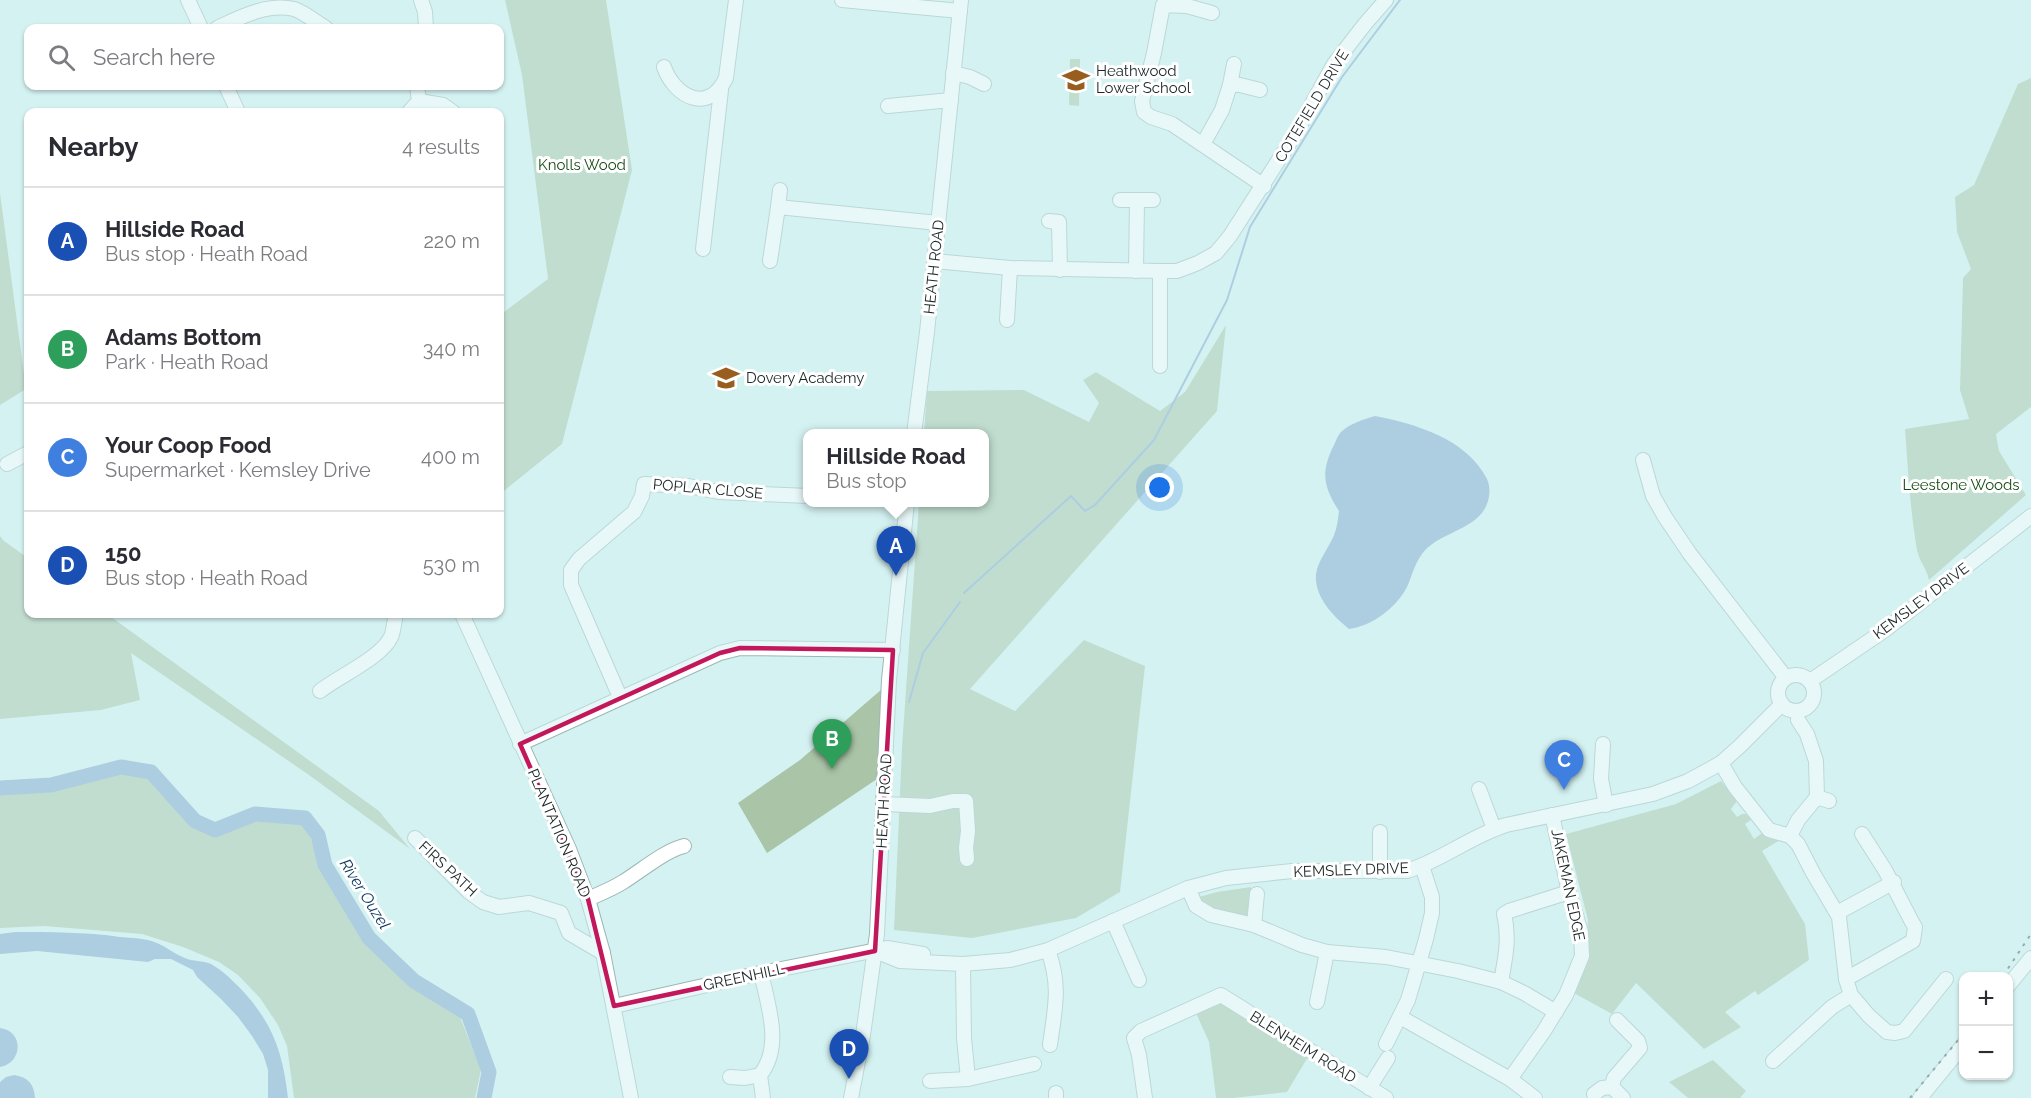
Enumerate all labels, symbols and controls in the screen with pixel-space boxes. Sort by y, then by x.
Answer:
search box [24,24,504,90]
icon: search [45,41,78,74]
text: Search here [93,44,215,70]
street label: COTEFIELD DRIVE [1271,47,1353,165]
place label: Heathwood Lower School [1096,62,1192,97]
school or university icon: Heathwood Lower School [1061,65,1091,95]
text: Nearby [48,132,138,162]
text: 4 results [402,135,480,159]
park label: Knolls Wood [538,156,626,174]
text: Hillside Road [105,216,244,242]
street label: HEATH ROAD [920,219,948,315]
text: A [61,229,74,253]
text: 220 m [423,229,480,253]
text: Bus stop · Heath Road [105,242,308,266]
text: Adams Bottom [105,324,262,350]
text: B [61,337,74,361]
text: 340 m [423,337,480,361]
text: Park · Heath Road [105,350,268,374]
school or university icon: Dovery Academy [711,363,741,393]
place label: Dovery Academy [746,369,864,387]
popup [803,429,989,507]
text: Your Coop Food [105,432,272,458]
text: Hillside Road [826,443,966,469]
text: C [61,445,74,469]
text: 400 m [421,445,480,469]
text: Supermarket · Kemsley Drive [105,458,371,482]
text: Bus stop [826,469,907,493]
your location [1145,473,1174,502]
street label: POPLAR CLOSE [652,475,764,503]
park label: Leestone Woods [1902,476,2020,494]
pin: A [876,526,916,576]
text: 150 [105,540,142,566]
text: D [60,553,75,577]
text: 530 m [423,553,480,577]
street label: KEMSLEY DRIVE [1869,559,1973,643]
text: Bus stop · Heath Road [105,566,308,590]
pin: B [812,720,852,769]
pin: C [1544,740,1584,790]
street label: HEATH ROAD [873,753,895,849]
street label: PLANTATION ROAD [524,766,594,900]
street label: JAKEMAN EDGE [1547,827,1589,943]
street label: FIRS PATH [415,837,481,901]
water label: River Ouzel [336,855,394,933]
street label: KEMSLEY DRIVE [1293,859,1409,881]
street label: GREENHILL [702,960,787,994]
map controls [1959,972,2013,1080]
button: + [1959,972,2013,1026]
street label: BLENHEIM ROAD [1247,1007,1360,1087]
button: − [1959,1026,2013,1080]
pin: D [830,1030,868,1079]

